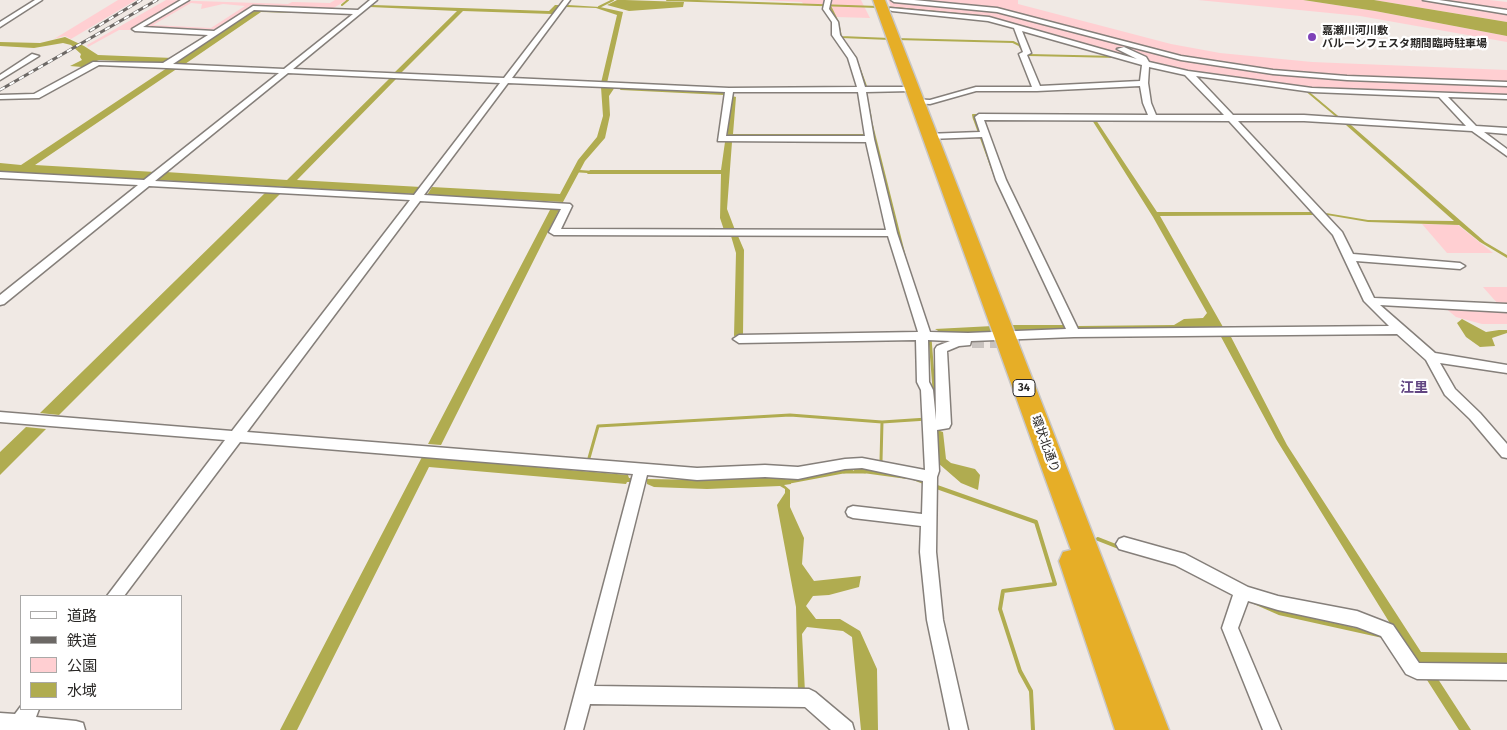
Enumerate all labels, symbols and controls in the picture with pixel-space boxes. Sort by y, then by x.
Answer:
place label: 嘉瀬川河川敷 バルーンフェスタ期間臨時駐車場 [1322,24,1487,50]
marker: 嘉瀬川河川敷 バルーンフェスタ期間臨時駐車場 [1306,31,1318,43]
road number: 34 [1013,379,1035,396]
district label: 江里 [1400,380,1428,396]
street label: 環状北通り [1028,413,1062,475]
legend [20,595,182,710]
text: 道路 [67,607,97,625]
text: 鉄道 [67,632,97,650]
text: 公園 [67,657,97,675]
text: 水域 [67,682,97,700]

